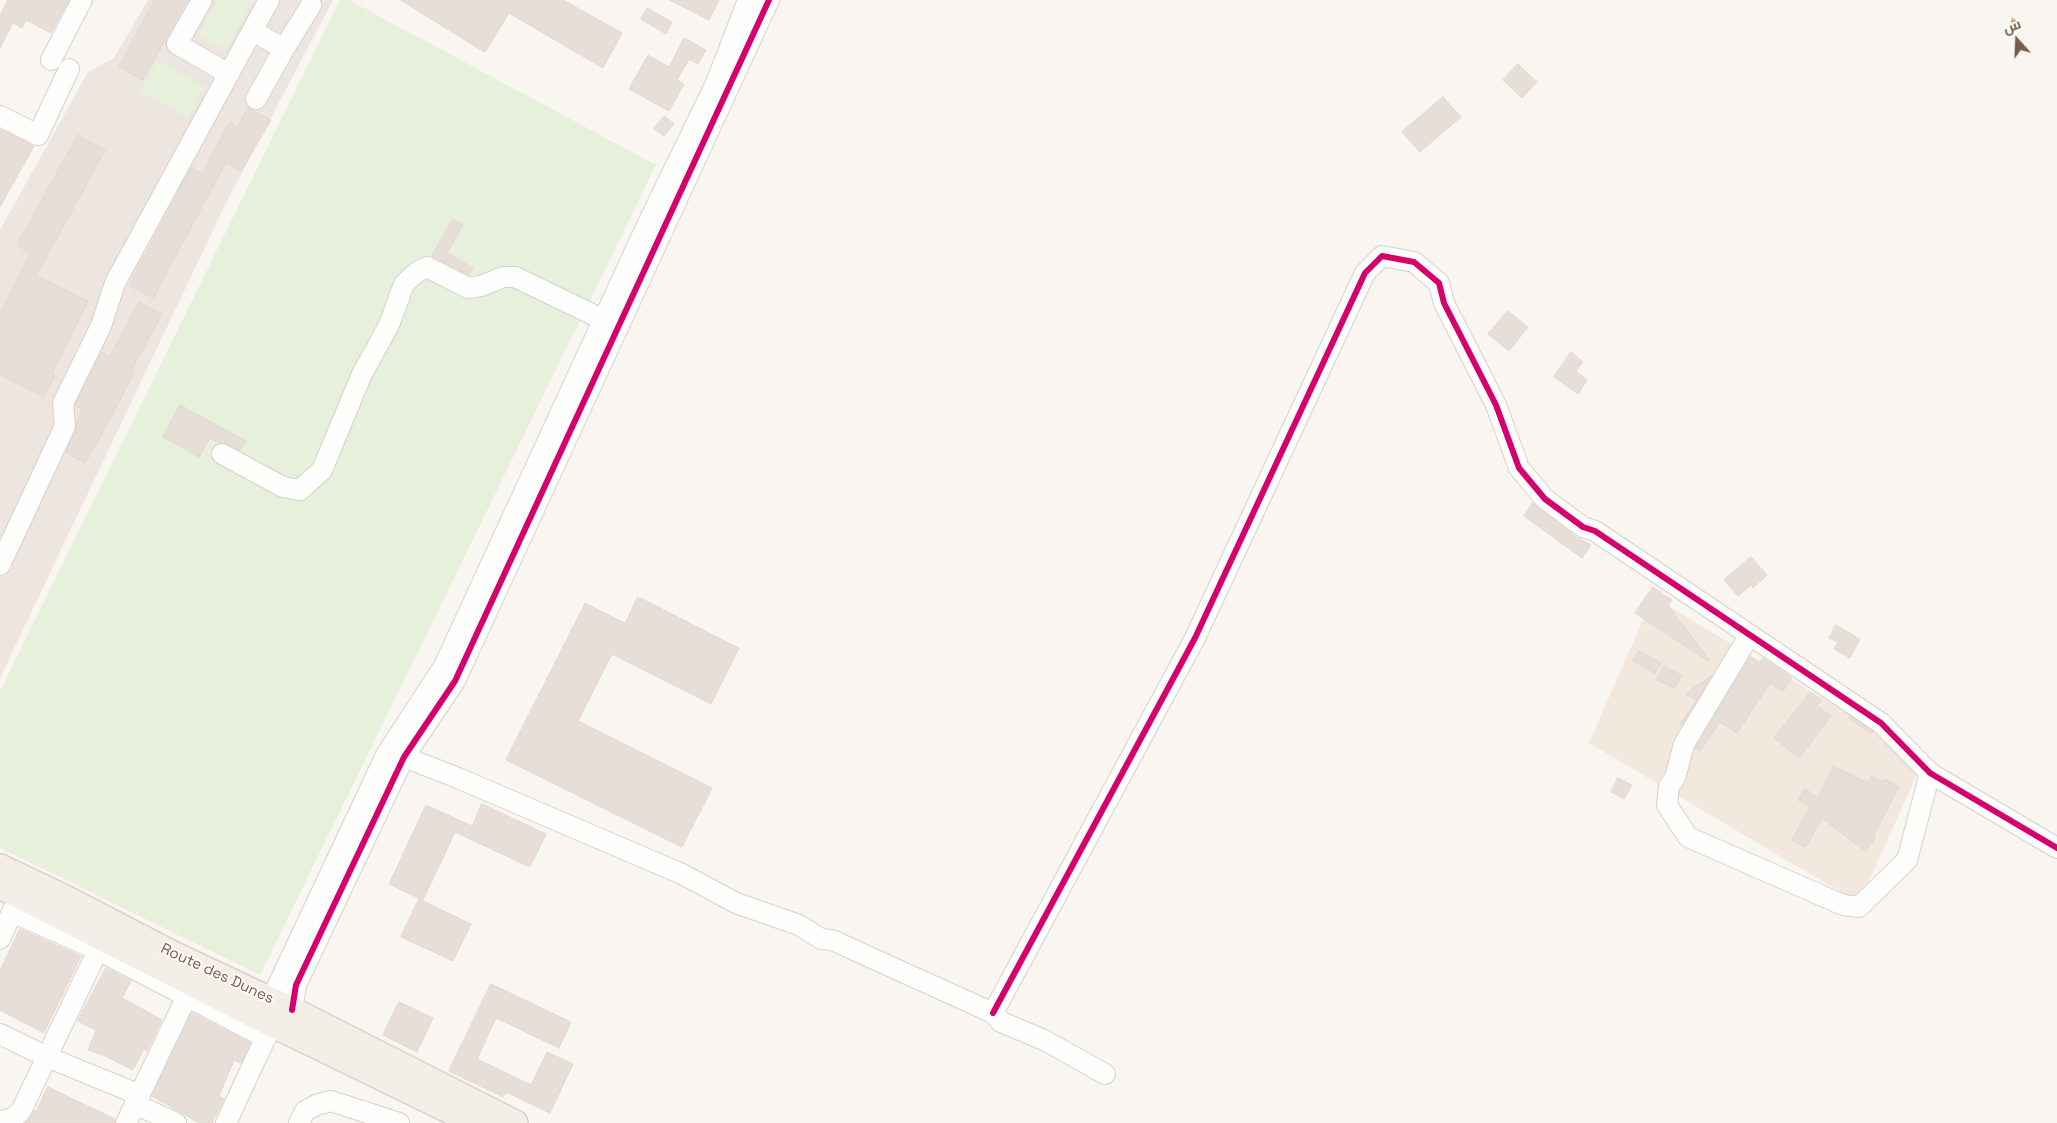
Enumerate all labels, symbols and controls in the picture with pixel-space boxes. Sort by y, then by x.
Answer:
text: ش [2000,14,2023,37]
north arrow [1992,15,2042,65]
street label: Route des Dunes [158,940,276,1008]

